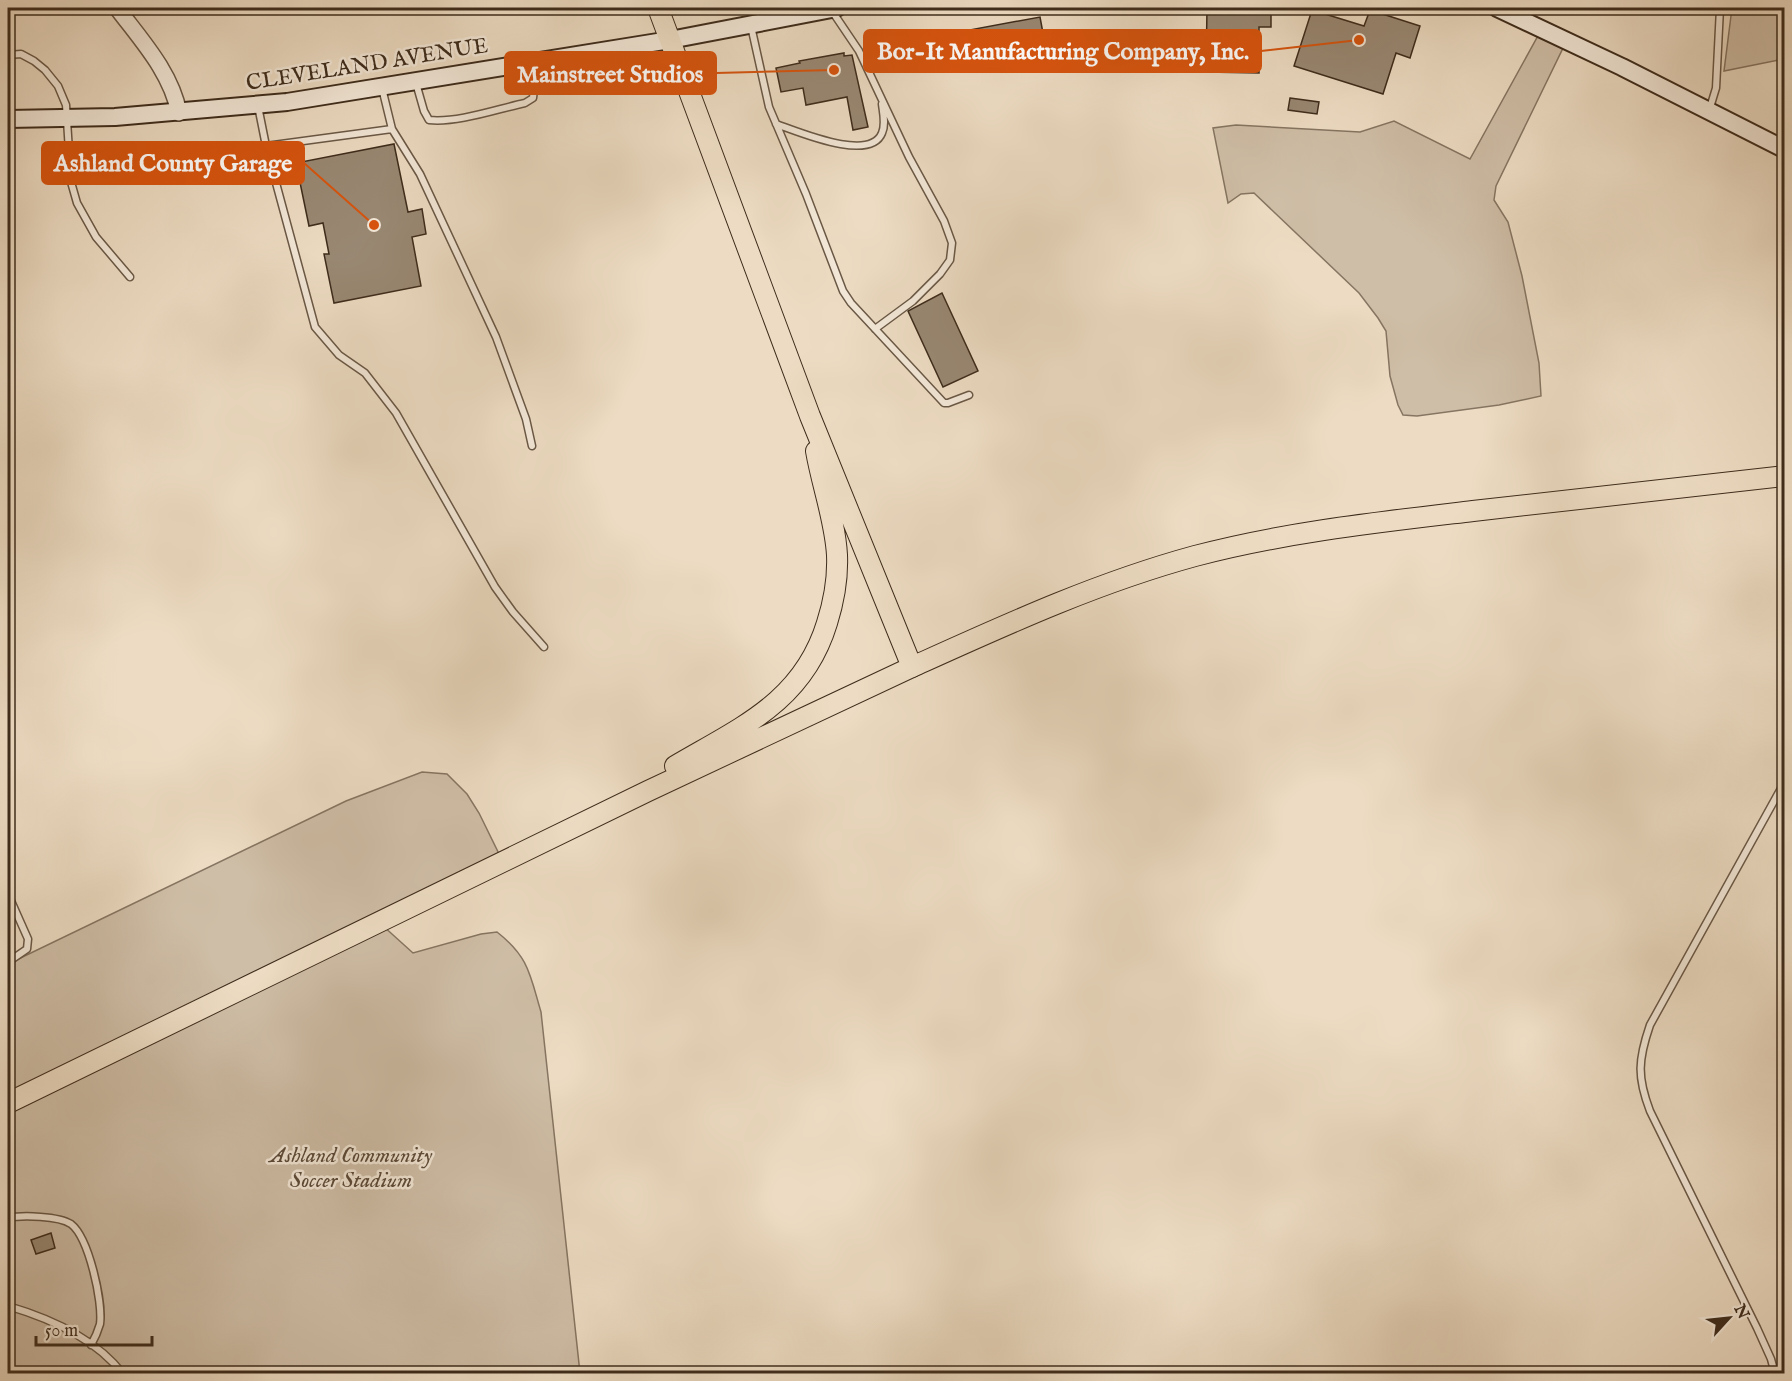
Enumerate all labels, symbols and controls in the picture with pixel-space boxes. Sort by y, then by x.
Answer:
callout: Bor-It Manufacturing Company, Inc. [864,30,1261,72]
street label: CLEVELAND AVENUE [244,32,490,98]
text: Bor-It Manufacturing Company, Inc. [877,37,1249,68]
callout: Mainstreet Studios [505,52,716,94]
text: Mainstreet Studios [517,60,704,91]
callout: Ashland County Garage [42,142,304,184]
text: Ashland County Garage [53,149,292,180]
park label: Ashland Community Soccer Stadium [268,1142,433,1195]
north arrow [1699,1288,1759,1348]
text: N [1728,1300,1753,1323]
scale bar [36,1309,152,1347]
text: 50 m [45,1320,78,1343]

